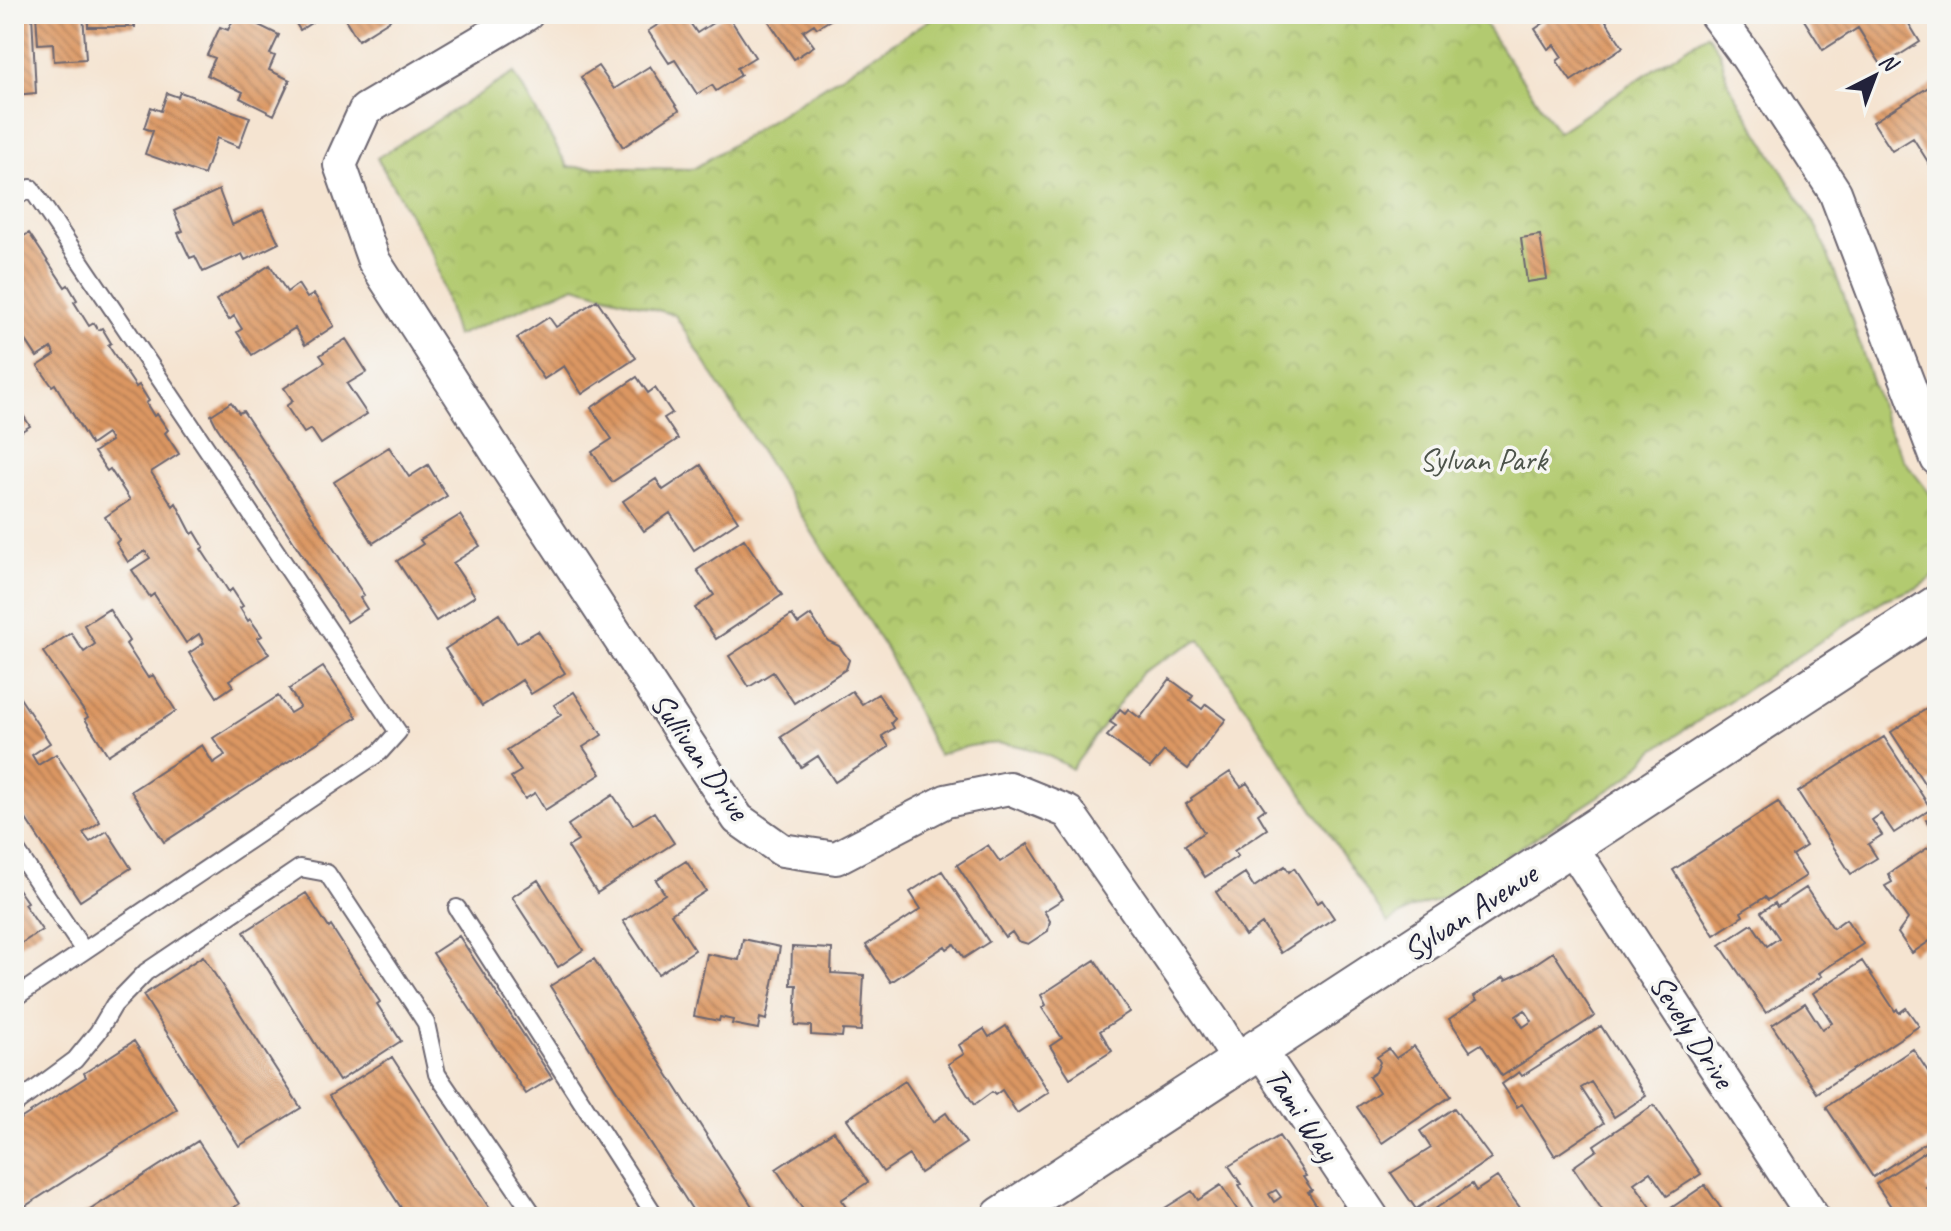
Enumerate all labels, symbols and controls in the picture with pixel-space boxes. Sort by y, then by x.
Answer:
north arrow [1835,36,1915,116]
text: N [1873,47,1905,79]
park label: Sylvan Park [1419,439,1549,480]
street label: Sullivan Drive [641,684,760,830]
street label: Sylvan Avenue [1395,852,1547,971]
street label: Sevely Drive [1640,966,1745,1098]
street label: Tami Way [1256,1059,1349,1171]

